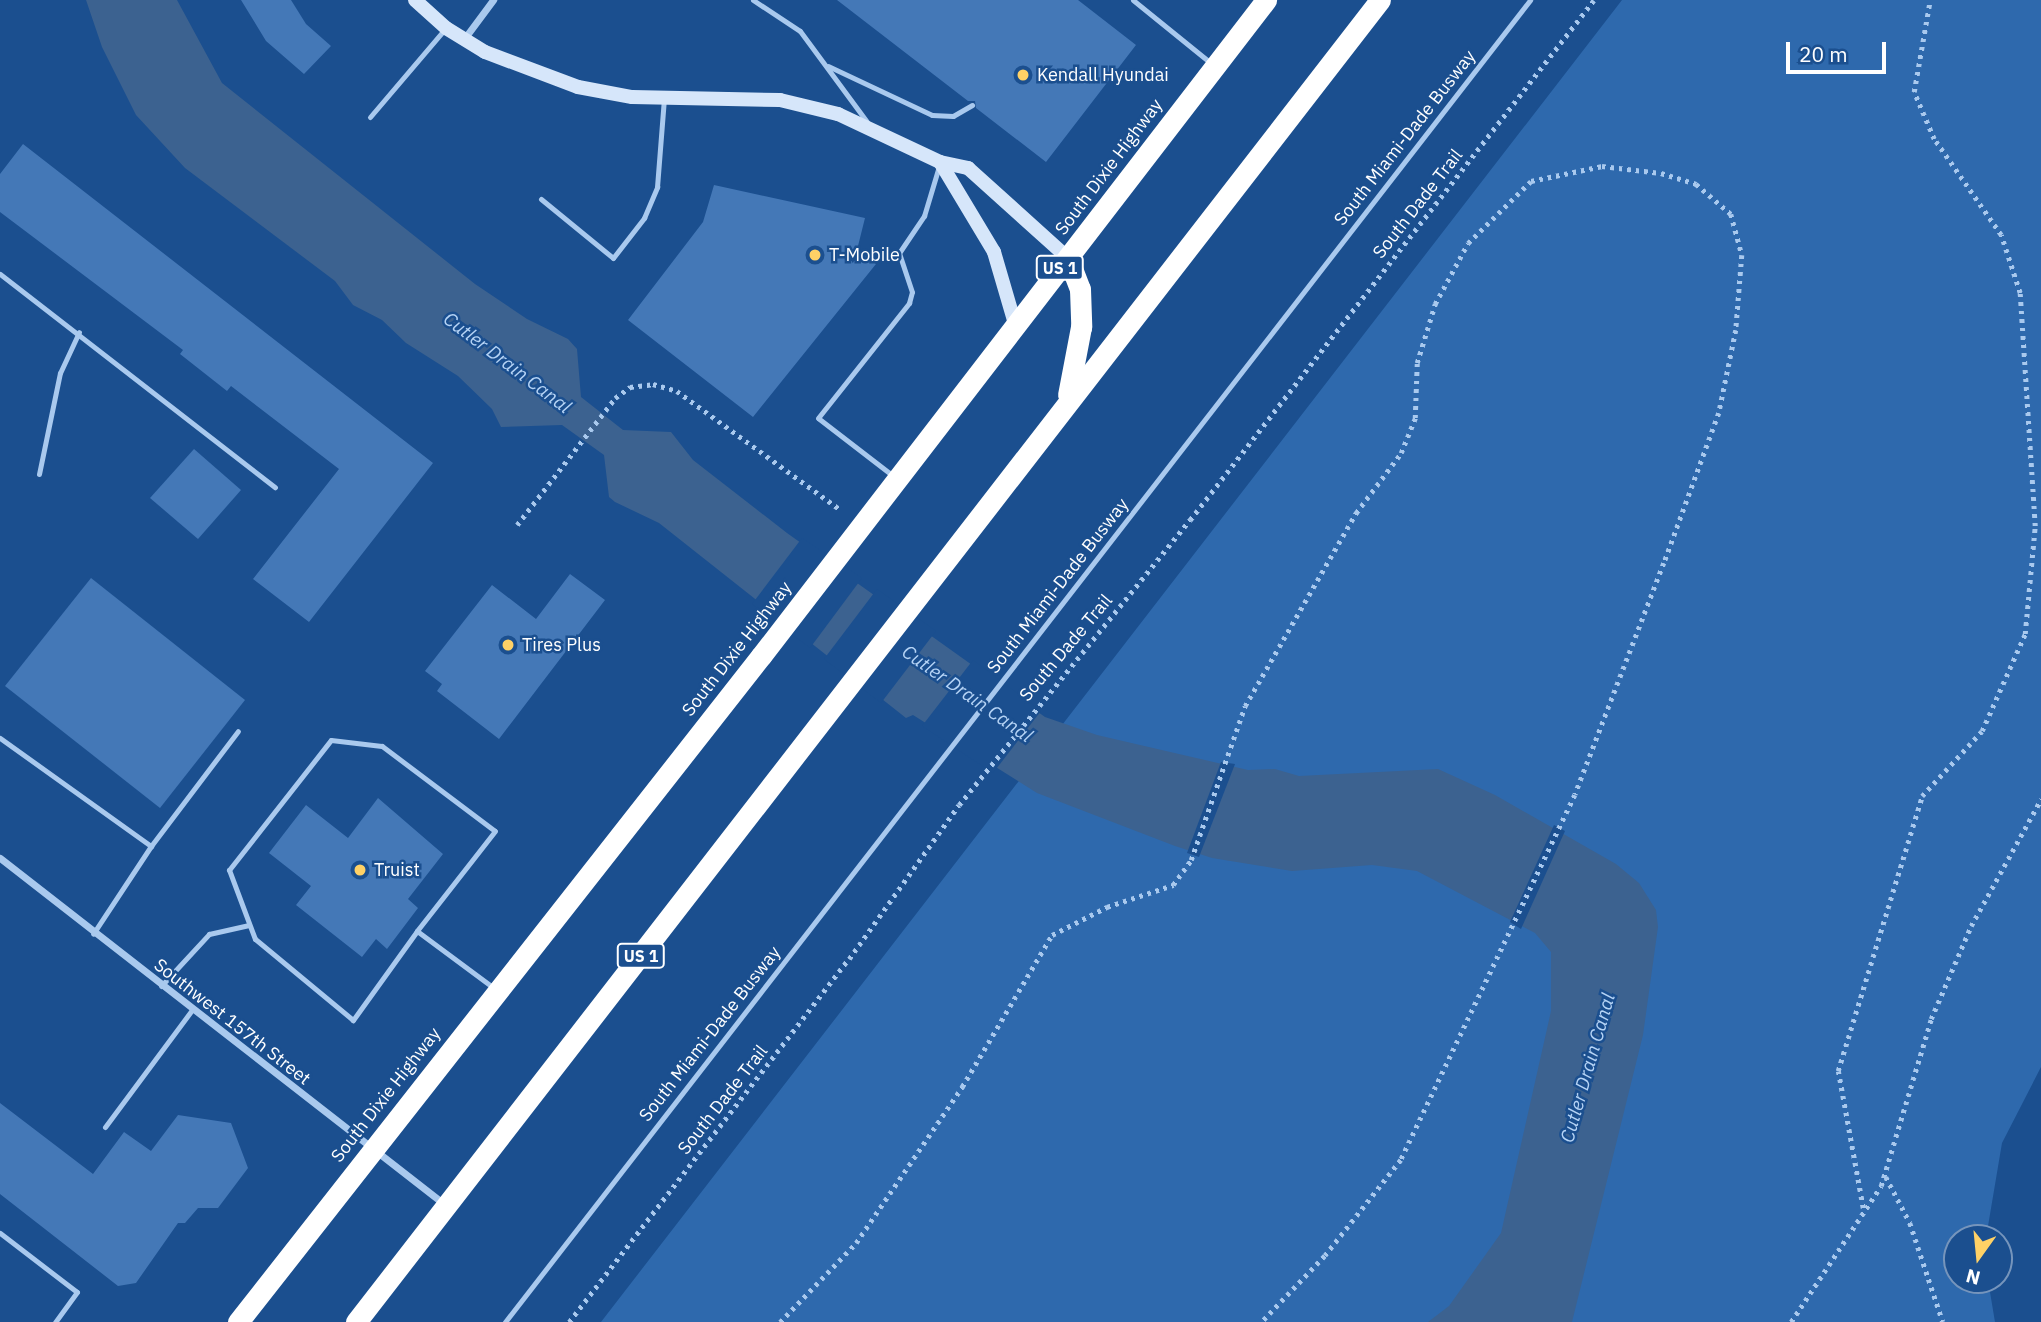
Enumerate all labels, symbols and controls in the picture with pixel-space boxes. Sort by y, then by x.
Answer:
scale bar [1789,28,1889,72]
text: 20 m [1799,40,1848,68]
street label: South Miami-Dade Busway [1330,46,1480,230]
place label: Kendall Hyundai [1037,64,1169,86]
marker: Kendall Hyundai [1015,67,1031,83]
street label: South Dixie Highway [1051,95,1167,239]
street label: South Dade Trail [1369,145,1467,263]
place label: T-Mobile [829,244,900,266]
marker: T-Mobile [807,247,823,263]
road number: US 1 [1036,256,1084,280]
water label: Cutler Drain Canal [439,308,575,418]
street label: South Miami-Dade Busway [983,494,1133,678]
street label: South Dixie Highway [678,577,796,721]
street label: South Dade Trail [1015,590,1117,706]
place label: Tires Plus [522,634,601,656]
marker: Tires Plus [500,637,516,653]
water label: Cutler Drain Canal [897,641,1037,747]
place label: Truist [374,859,420,881]
marker: Truist [352,862,368,878]
street label: South Miami-Dade Busway [635,942,785,1126]
road number: US 1 [616,944,666,968]
street label: Southwest 157th Street [149,954,315,1090]
water label: Cutler Drain Canal [1556,991,1620,1145]
street label: South Dixie Highway [327,1023,445,1167]
street label: South Dade Trail [674,1041,772,1159]
north arrow [1943,1224,2013,1294]
text: N [1963,1264,1983,1291]

